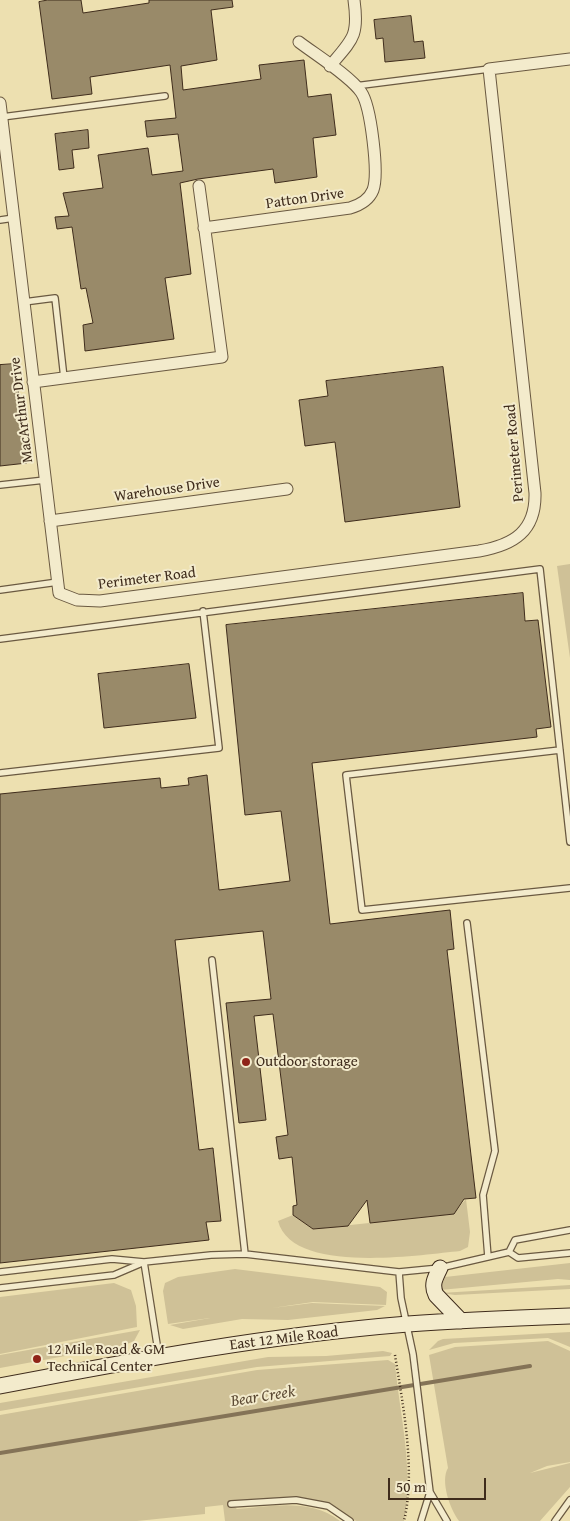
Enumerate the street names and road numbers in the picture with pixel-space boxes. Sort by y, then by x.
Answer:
street label: Patton Drive [265,185,345,213]
street label: MacArthur Drive [7,356,37,464]
street label: Perimeter Road [502,403,528,503]
street label: Warehouse Drive [113,474,221,506]
street label: Perimeter Road [97,564,197,594]
street label: East 12 Mile Road [229,1323,339,1355]

